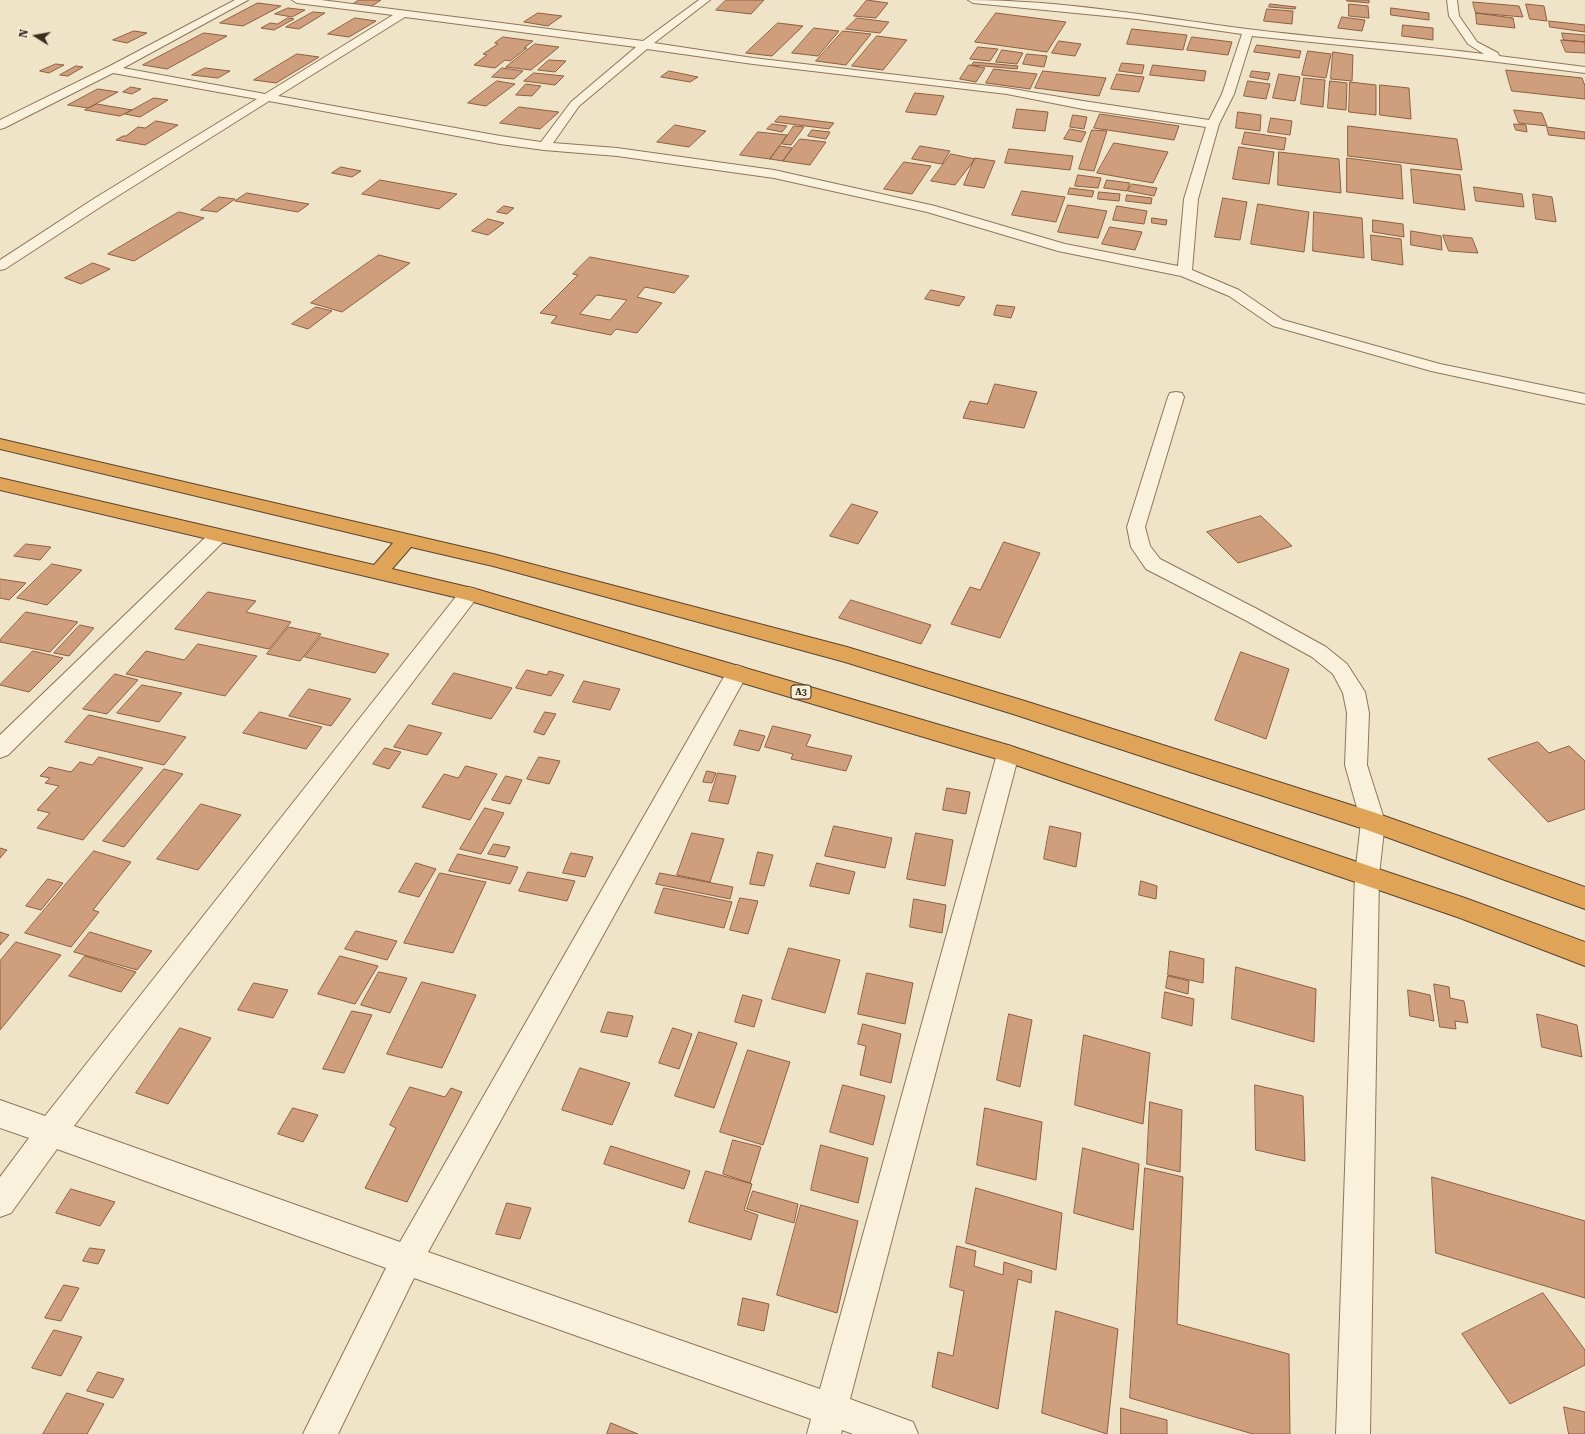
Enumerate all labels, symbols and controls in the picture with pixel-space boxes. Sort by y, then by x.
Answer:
north arrow [16,16,56,56]
text: N [17,28,31,39]
road number: A3 [791,685,811,699]

